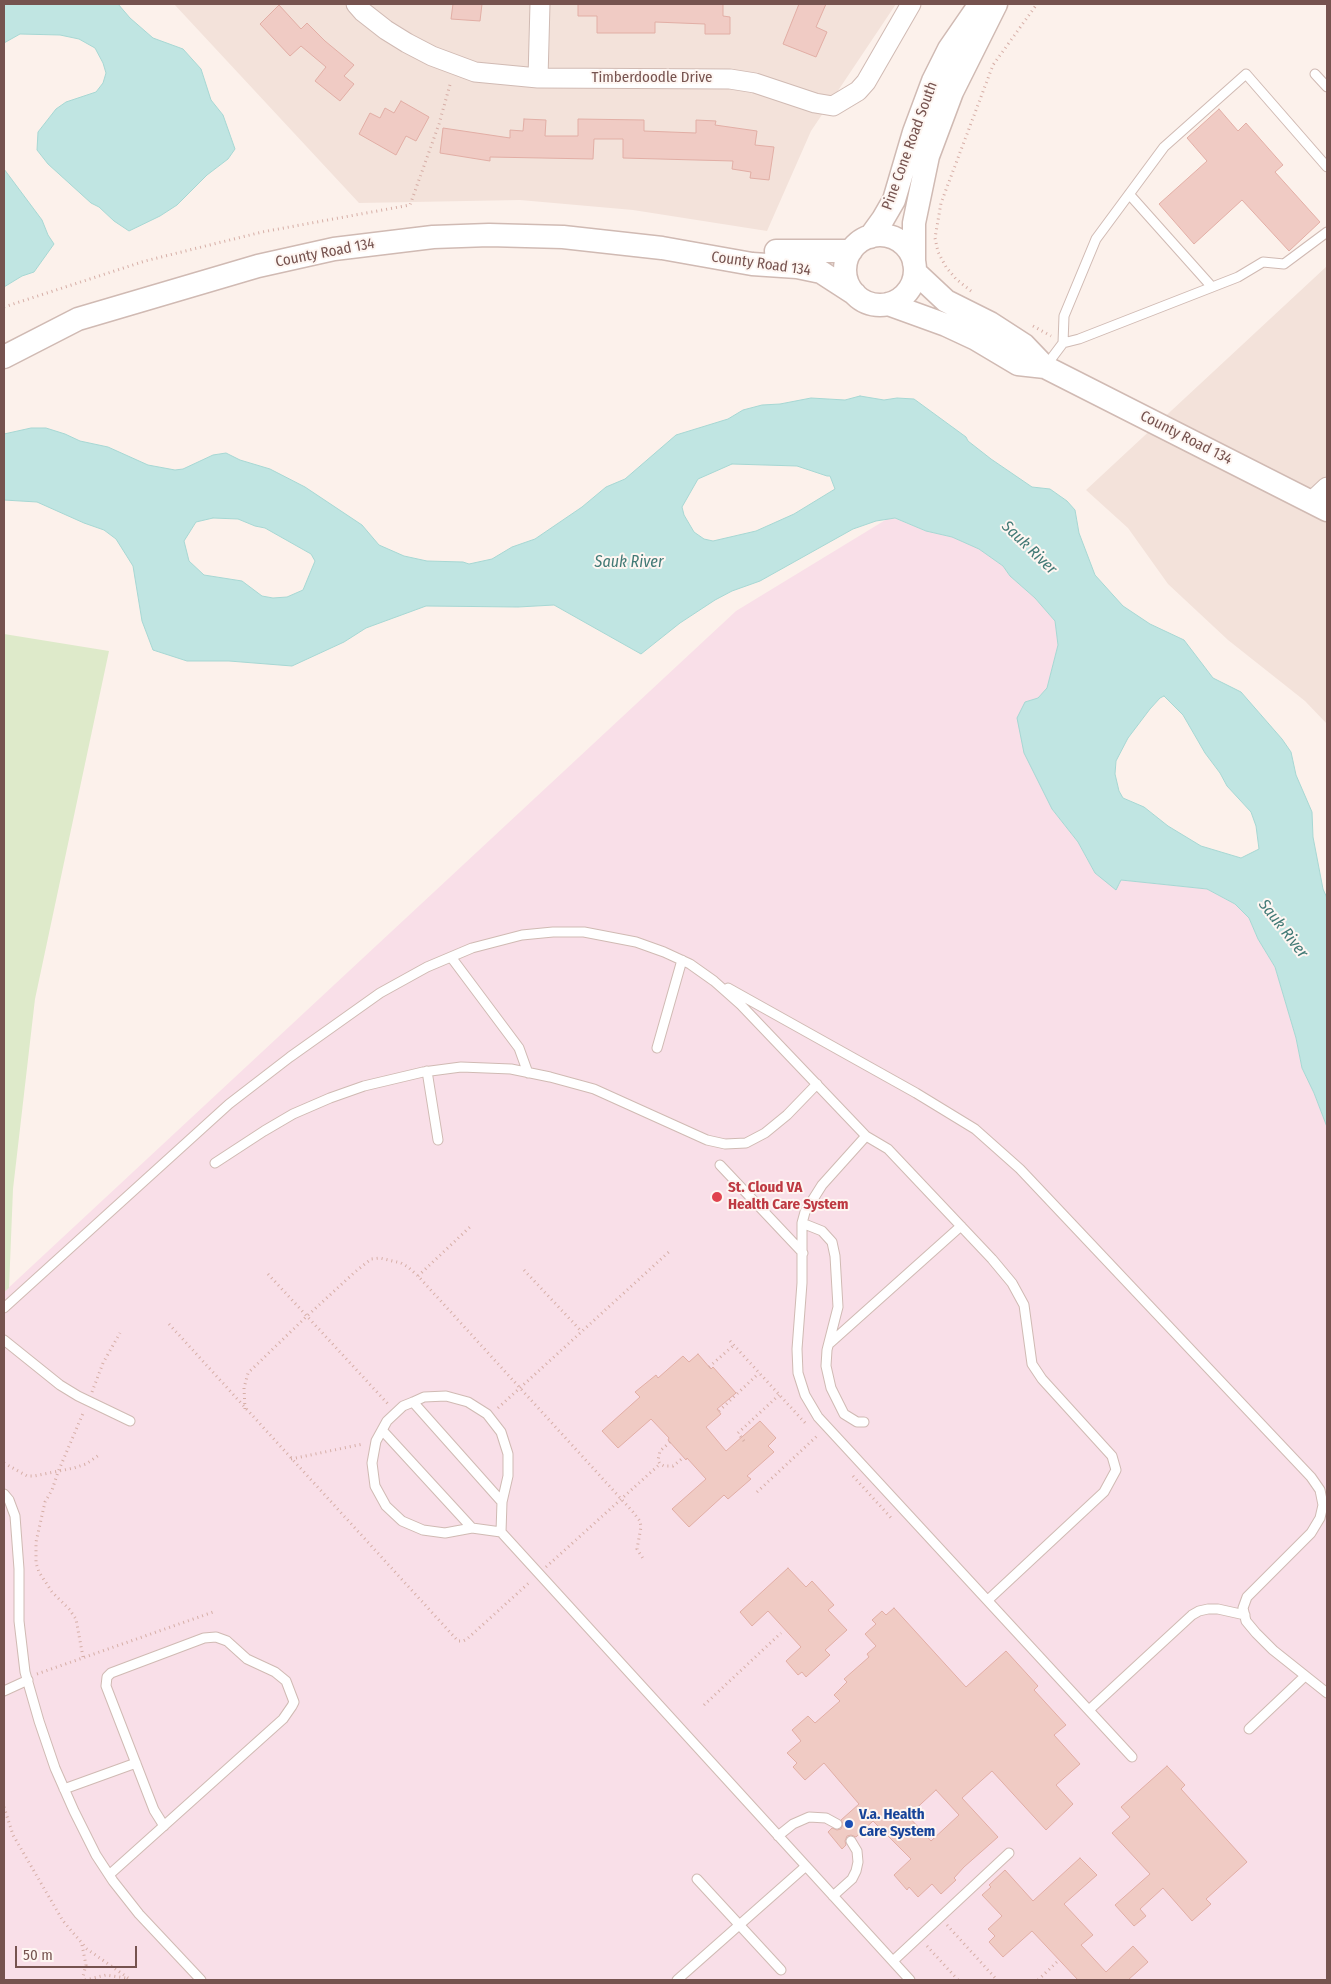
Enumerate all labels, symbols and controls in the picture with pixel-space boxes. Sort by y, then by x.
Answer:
street label: Timberdoodle Drive [592,69,712,87]
street label: Pine Cone Road South [878,79,942,213]
street label: County Road 134 [274,235,376,271]
street label: County Road 134 [710,248,812,280]
street label: County Road 134 [1137,407,1235,469]
water label: Sauk River [998,517,1060,579]
water label: Sauk River [595,553,663,573]
water label: Sauk River [1254,896,1312,962]
place label: St. Cloud VA Health Care System [728,1179,848,1214]
marker: St. Cloud VA Health Care System [710,1190,724,1204]
place label: V.a. Health Care System [859,1806,935,1841]
marker: V.a. Health Care System [843,1818,855,1830]
scale bar [18,1936,140,1968]
text: 50 m [23,1946,53,1964]

